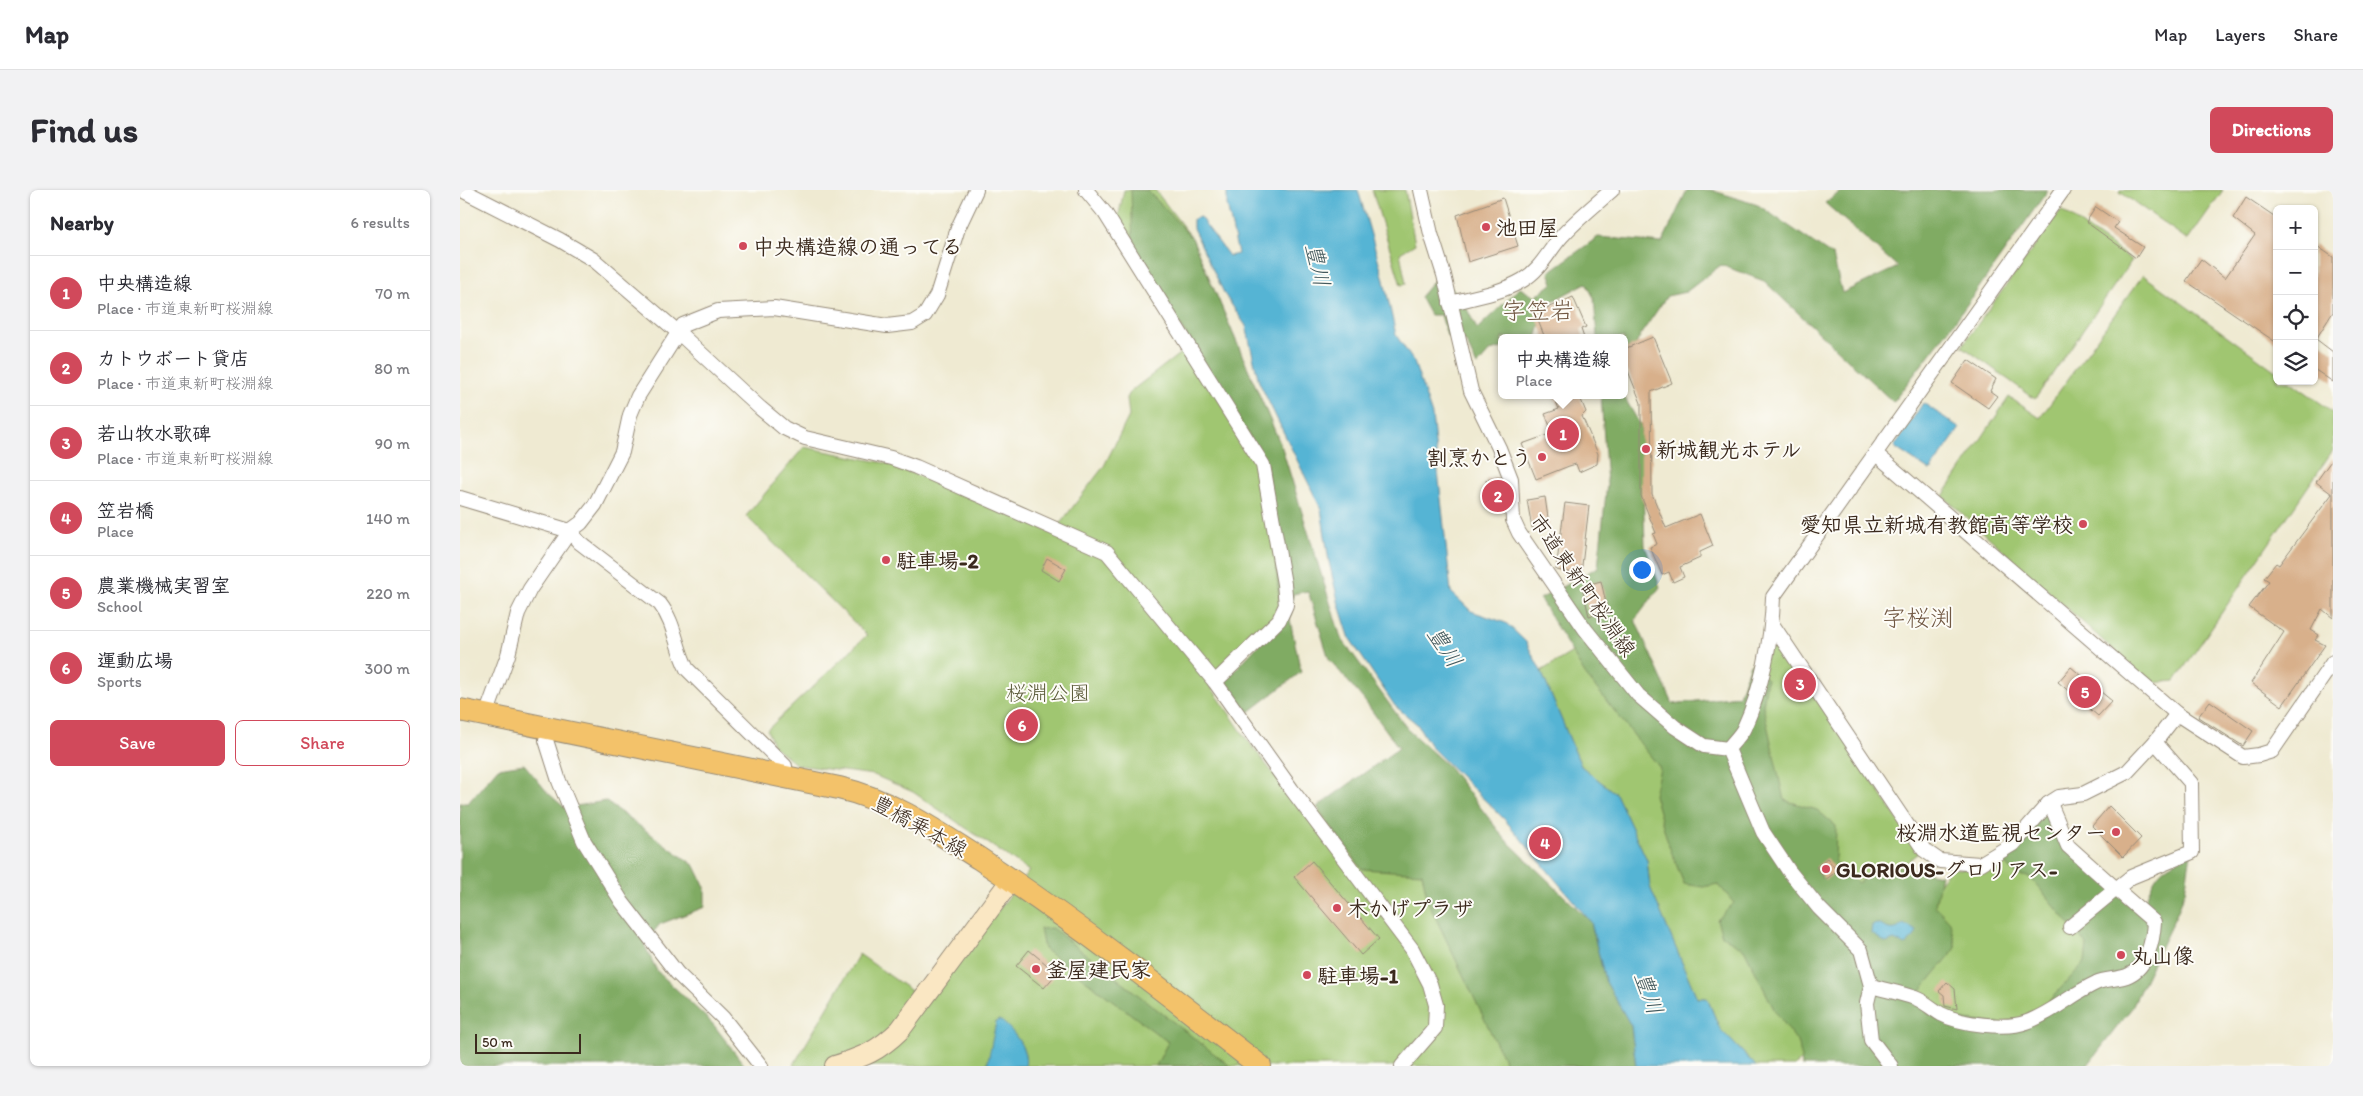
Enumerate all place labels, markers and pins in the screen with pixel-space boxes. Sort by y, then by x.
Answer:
place label: 池田屋 [1496,215,1559,240]
marker: 池田屋 [1480,221,1492,233]
place label: 中央構造線の通ってる [753,234,963,259]
marker: 中央構造線の通ってる [737,240,749,252]
pin: 1 [1547,415,1579,453]
place label: 新城観光ホテル [1656,437,1802,462]
marker: 新城観光ホテル [1640,443,1652,455]
place label: 割烹かとう [1427,445,1532,470]
marker: 割烹かとう [1536,451,1548,463]
pin: 2 [1482,477,1514,515]
place label: 愛知県立新城有教館高等学校 [1800,512,2073,537]
marker: 愛知県立新城有教館高等学校 [2077,518,2089,530]
place label: 駐車場-2 [896,548,978,573]
marker: 駐車場-2 [880,554,892,566]
pin: 3 [1784,665,1816,703]
pin: 5 [2069,673,2101,711]
pin: 6 [1006,706,1038,744]
place label: 桜淵水道監視センター [1896,820,2106,845]
pin: 4 [1529,824,1561,862]
marker: 桜淵水道監視センター [2110,826,2122,838]
place label: GLORIOUS-グロリアス- [1836,857,2058,882]
marker: GLORIOUS-グロリアス- [1820,863,1832,875]
place label: 木かげプラザ [1347,896,1473,921]
marker: 木かげプラザ [1331,902,1343,914]
place label: 丸山像 [2131,943,2194,968]
marker: 丸山像 [2115,949,2127,961]
place label: 釜屋建民家 [1046,957,1151,982]
marker: 釜屋建民家 [1030,963,1042,975]
place label: 駐車場-1 [1317,963,1398,988]
marker: 駐車場-1 [1301,969,1313,981]

